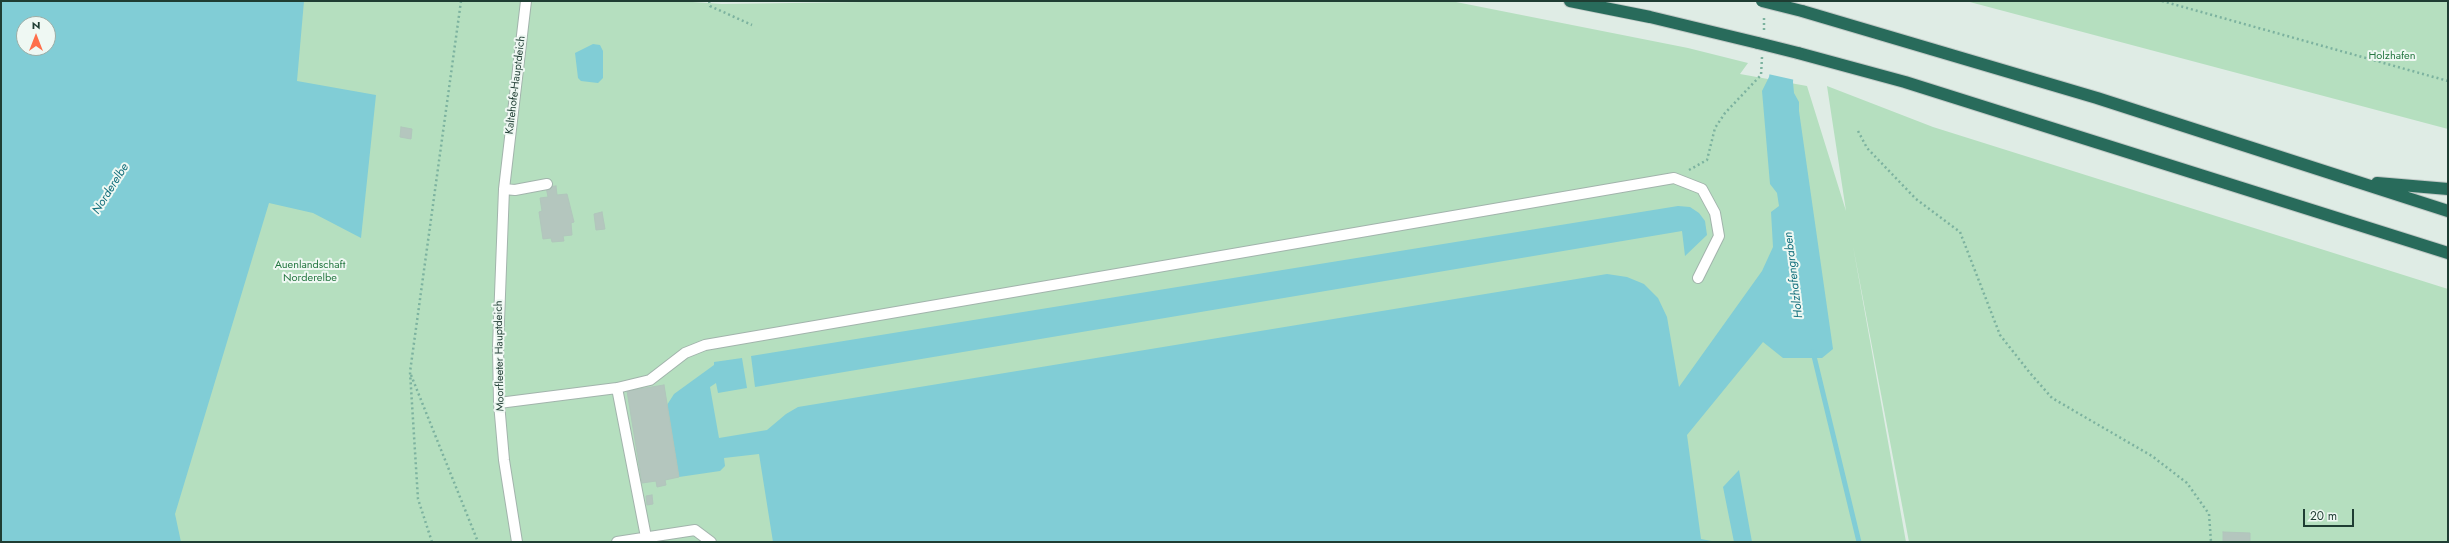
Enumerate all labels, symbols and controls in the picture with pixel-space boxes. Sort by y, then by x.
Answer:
north arrow [16,16,56,56]
text: N [32,17,40,33]
street label: Kaltehofe-Hauptdeich [503,35,529,135]
park label: Holzhafen [2368,49,2416,63]
water label: Norderelbe [90,161,132,217]
water label: Holzhafengraben [1782,231,1806,319]
park label: Auenlandschaft Norderelbe [275,258,345,284]
street label: Moorfleeter Hauptdeich [492,301,508,411]
scale bar [2305,501,2356,527]
text: 20 m [2310,507,2337,525]

